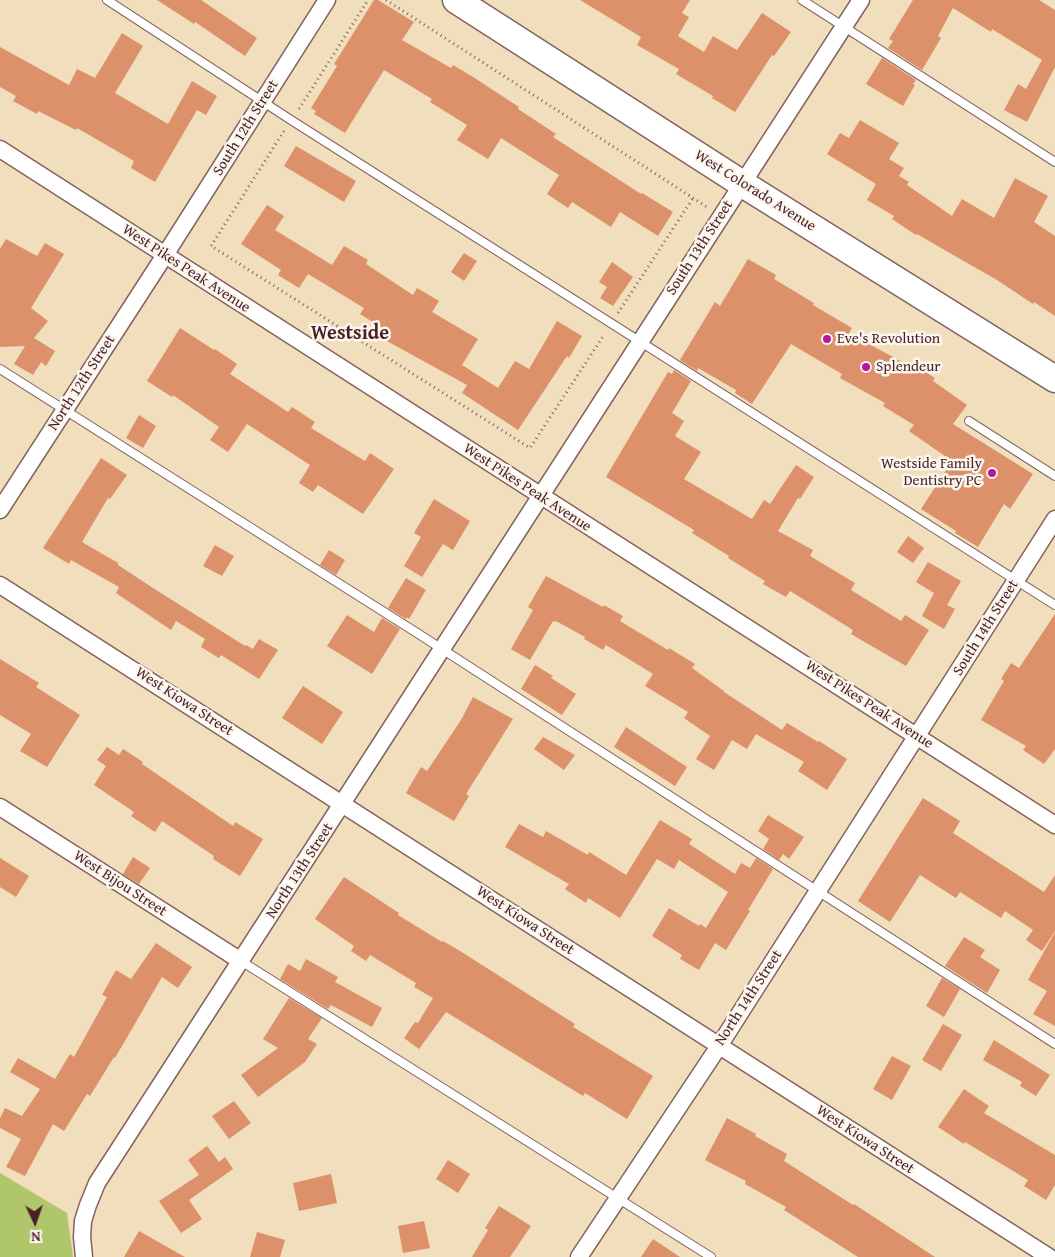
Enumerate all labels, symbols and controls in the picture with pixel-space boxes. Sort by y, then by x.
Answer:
street label: South 12th Street [209,77,283,179]
street label: West Colorado Avenue [691,146,819,236]
street label: South 13th Street [663,197,737,299]
street label: West Pikes Peak Avenue [119,221,253,317]
district label: Westside [311,322,389,346]
place label: Eve's Revolution [837,330,940,348]
street label: North 12th Street [44,332,120,434]
marker: Eve's Revolution [821,333,833,345]
place label: Splendeur [876,358,940,376]
marker: Splendeur [860,361,872,373]
street label: West Pikes Peak Avenue [460,440,594,536]
place label: Westside Family Dentistry PC [881,455,982,490]
marker: Westside Family Dentistry PC [986,467,998,479]
street label: South 14th Street [949,577,1023,679]
street label: West Pikes Peak Avenue [802,657,936,753]
street label: West Kiowa Street [132,664,236,740]
street label: North 13th Street [262,820,338,922]
street label: West Bijou Street [70,847,170,921]
street label: West Kiowa Street [473,883,577,959]
street label: North 14th Street [711,947,787,1049]
street label: West Kiowa Street [813,1102,917,1178]
north arrow [10,1197,60,1247]
text: N [31,1227,41,1247]

